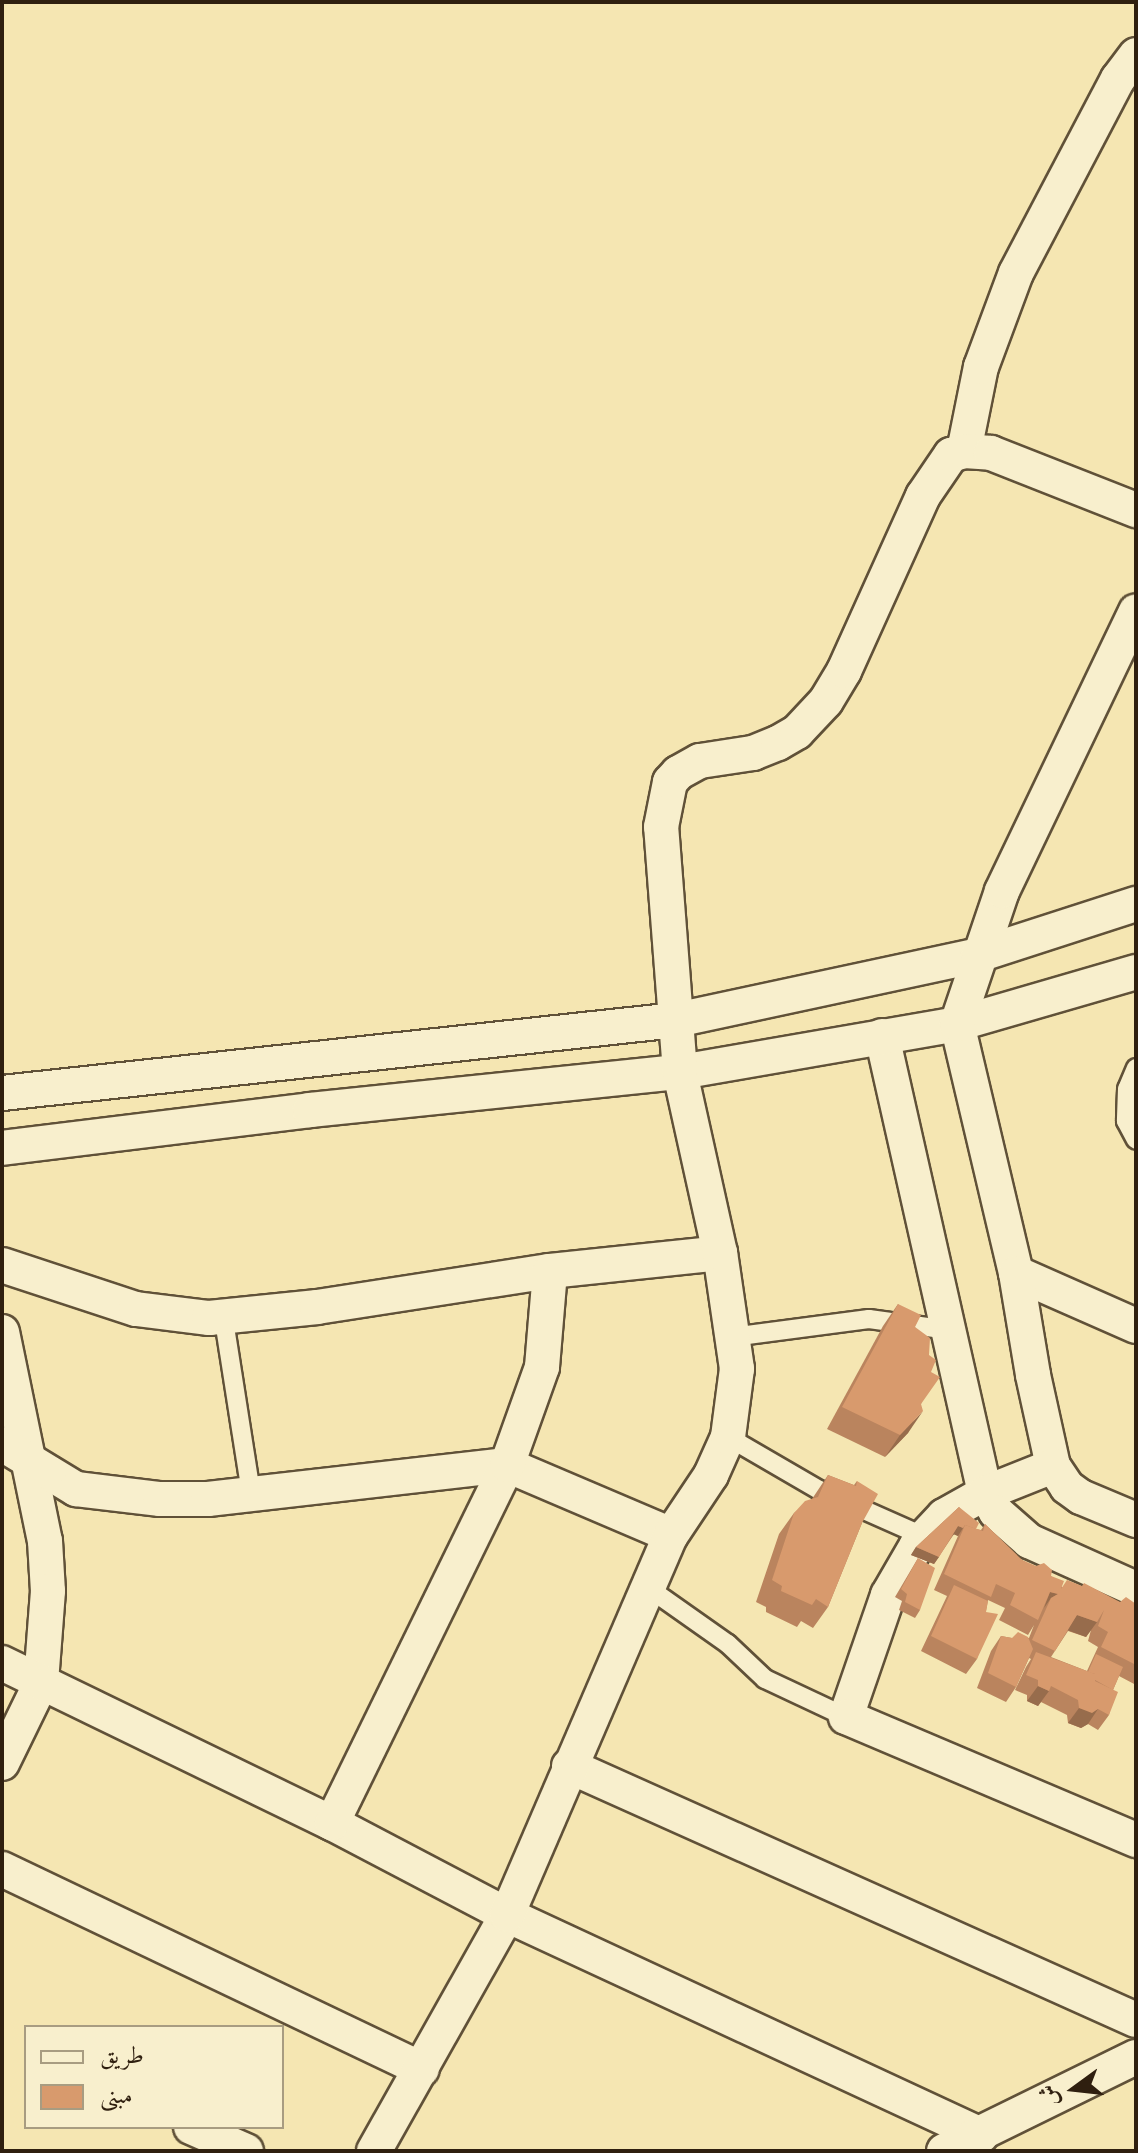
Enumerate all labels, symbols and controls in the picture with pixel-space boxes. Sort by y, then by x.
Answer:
legend [24,2025,284,2129]
text: طريق [100,2040,144,2074]
north arrow [1034,2049,1114,2129]
text: مبنى [100,2080,133,2114]
text: ش [1033,2081,1069,2110]

